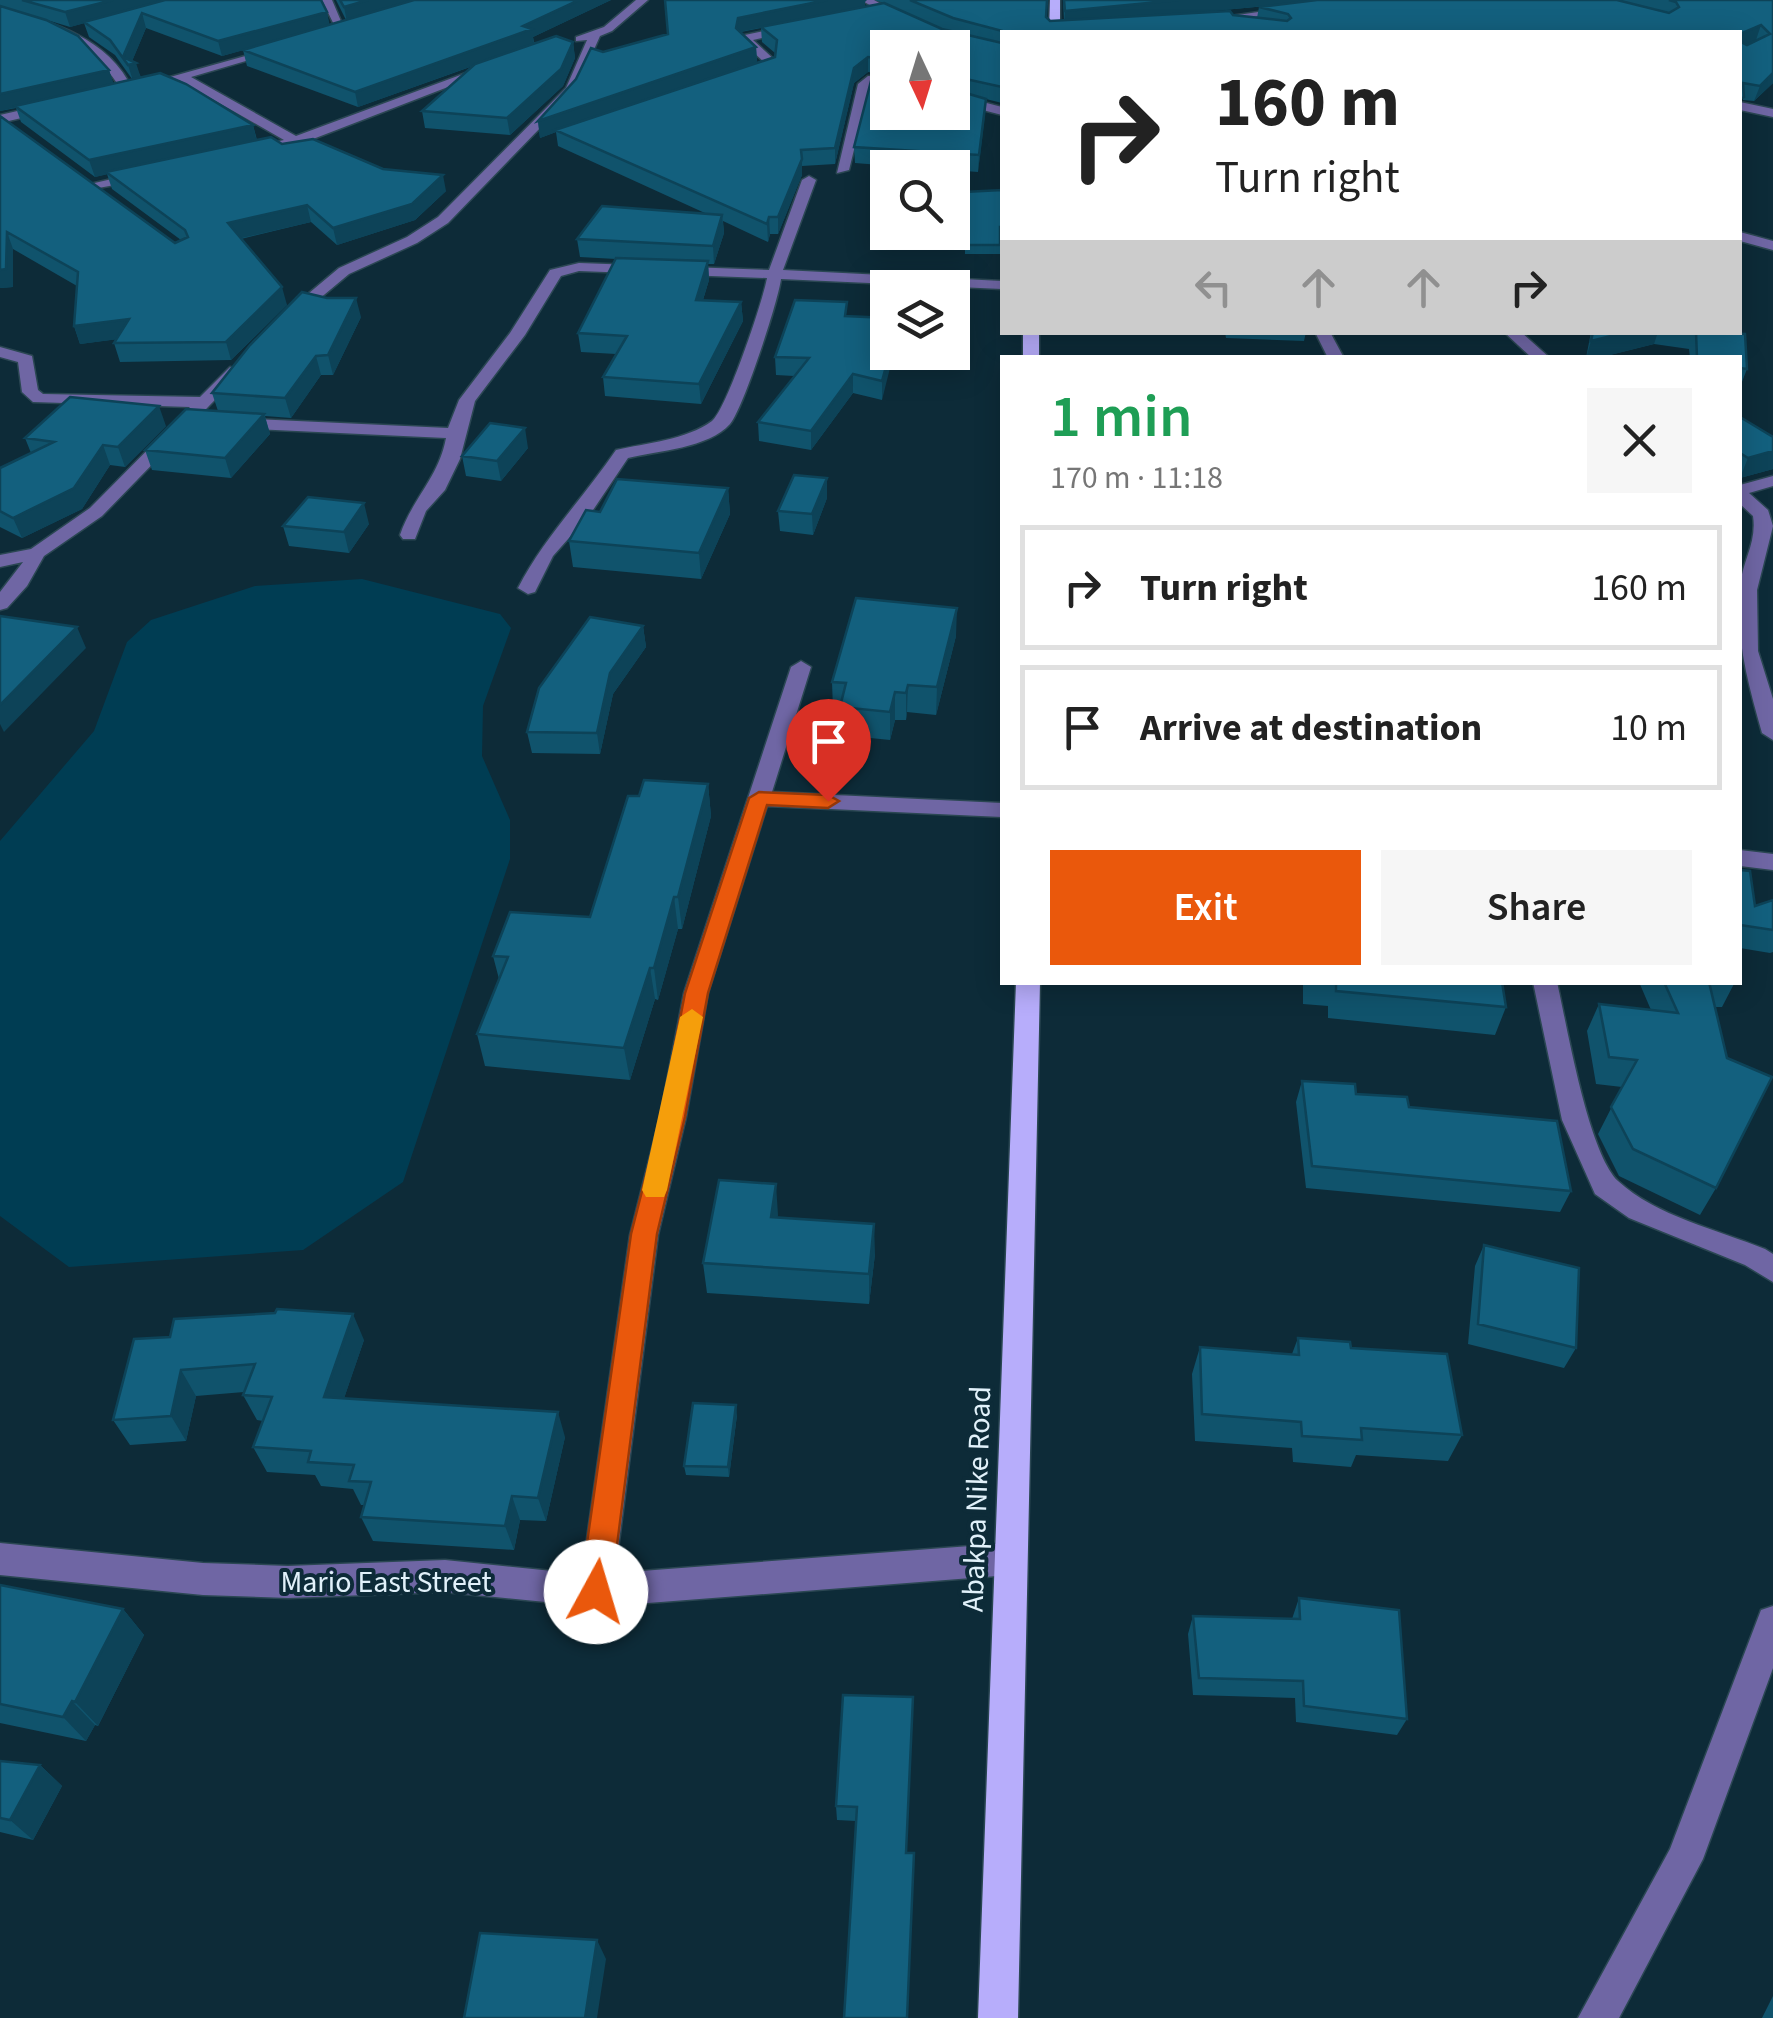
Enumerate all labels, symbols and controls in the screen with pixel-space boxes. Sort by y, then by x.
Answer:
north arrow [870,30,970,130]
map controls [870,30,970,370]
text: 160 m [1215,53,1400,153]
icon: right [1050,70,1180,200]
text: Turn right [1215,146,1400,210]
button: search [870,150,970,250]
icon: left [1186,260,1241,315]
icon: ahead [1291,260,1346,315]
icon: ahead [1396,260,1451,315]
icon: right [1501,260,1556,315]
button: layers [870,270,970,370]
text: 1 min [1050,375,1193,460]
button: close [1587,388,1692,493]
text: 170 m · 11:18 [1050,455,1223,501]
icon: right [1055,560,1110,615]
text: Turn right [1140,561,1308,615]
text: 160 m [1591,561,1687,615]
pin [786,699,871,802]
icon: arrive [1055,700,1110,755]
text: Arrive at destination [1140,701,1482,755]
text: 10 m [1610,701,1687,755]
icon: arrive [801,714,856,769]
button: Exit [1050,850,1361,965]
button: Share [1381,850,1692,965]
street label: Abakpa Nike Road [952,1385,1002,1613]
position arrow [544,1540,648,1644]
street label: Mario East Street [280,1561,492,1604]

